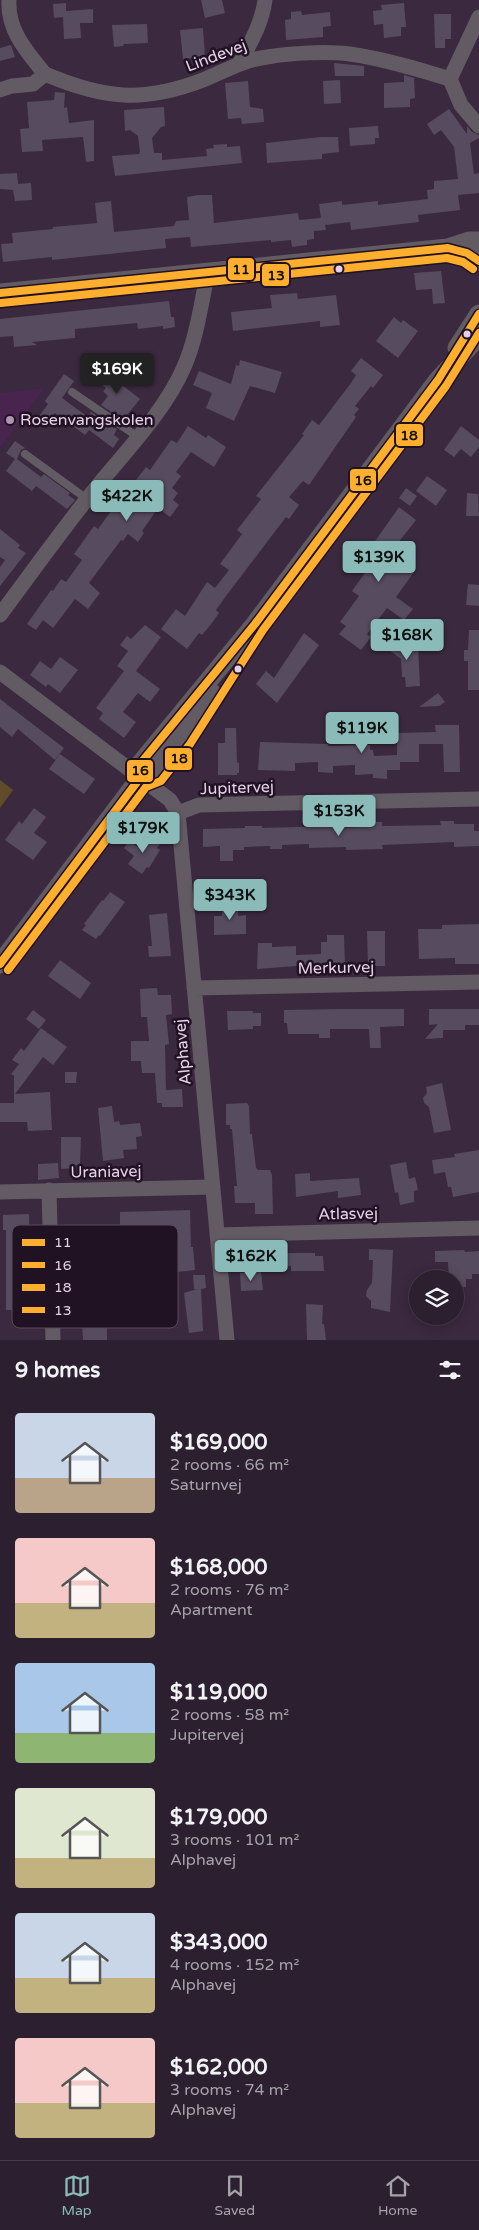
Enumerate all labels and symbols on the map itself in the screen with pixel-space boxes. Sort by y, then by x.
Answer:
street label: Lindevej [183,35,249,77]
line badge: 11 [227,257,255,281]
text: 11 [232,261,250,278]
line badge: 13 [261,263,290,287]
unlabelled marker [334,264,344,274]
text: 13 [267,267,285,284]
unlabelled marker [462,329,472,339]
pin: $169K [82,352,152,395]
place label: Rosenvangskolen [20,410,153,430]
marker: Rosenvangskolen [4,414,16,426]
line badge: 18 [395,423,424,447]
text: 18 [400,427,418,444]
line badge: 16 [349,468,377,492]
text: 16 [354,472,372,489]
pin: $422K [92,480,162,522]
pin: $139K [344,540,414,583]
pin: $168K [372,618,442,661]
unlabelled marker [233,664,243,674]
pin: $119K [327,712,397,754]
line badge: 18 [164,747,193,771]
text: 18 [170,750,188,767]
line badge: 16 [126,759,154,783]
text: 16 [131,762,149,779]
street label: Jupitervej [200,777,274,799]
pin: $153K [304,794,374,837]
pin: $179K [108,812,178,854]
pin: $343K [195,878,265,921]
street label: Merkurvej [298,957,374,979]
street label: Alphavej [170,1018,196,1086]
street label: Uraniavej [70,1161,142,1183]
street label: Atlasvej [318,1203,378,1225]
legend [12,1225,178,1328]
text: 11 [54,1234,72,1251]
pin: $162K [216,1240,286,1282]
text: 16 [54,1257,72,1274]
text: 18 [54,1279,72,1296]
text: 13 [54,1302,72,1319]

